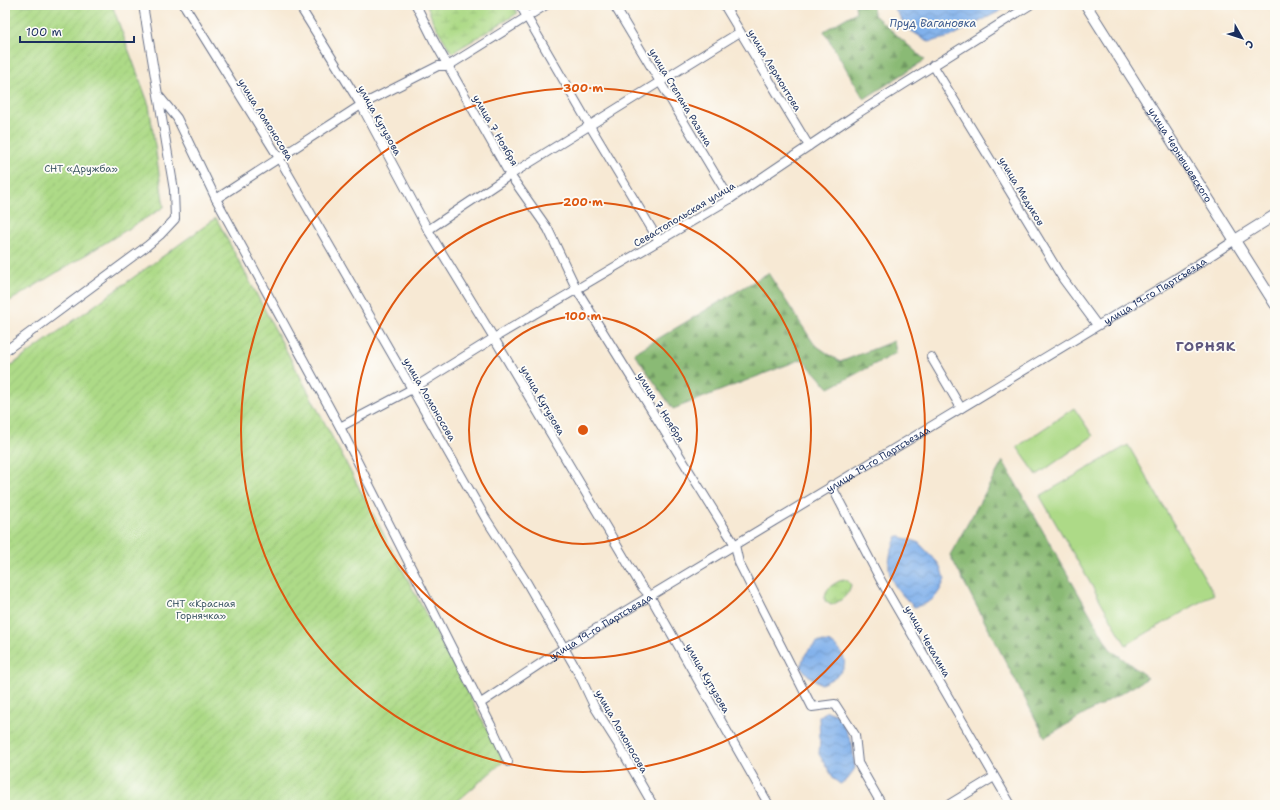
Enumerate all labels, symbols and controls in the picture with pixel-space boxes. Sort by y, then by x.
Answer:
water label: Пруд Вагановка [890,16,977,31]
scale bar [20,18,134,44]
north arrow [1222,18,1262,58]
text: 100 m [26,24,62,40]
street label: улица Лермонтова [745,27,805,114]
text: С [1241,37,1257,52]
street label: улица Степана Разина [646,46,715,149]
street label: улица Ломоносова [235,76,296,163]
text: 300 m [563,80,603,96]
street label: улица Кутузова [355,83,405,158]
street label: улица 7 Ноября [470,92,521,168]
street label: улица Чернышевского [1145,105,1215,205]
street label: улица Медиков [996,155,1047,228]
park label: СНТ «Дружба» [44,162,118,175]
street label: Севастопольская улица [631,179,738,250]
text: 200 m [563,194,603,210]
street label: улица 19-го Партсъезда [1101,254,1209,328]
text: 100 m [565,308,602,324]
district label: ГОРНЯК [1176,337,1236,355]
street label: улица Ломоносова [400,355,459,444]
street label: улица Кутузова [517,363,568,438]
street label: улица 7 Ноября [634,370,687,445]
street label: улица 19-го Партсъезда [824,422,933,495]
centre of rings [576,423,590,437]
street label: улица 19-го Партсъезда [547,590,655,663]
park label: СНТ «Красная Горнячка» [166,597,236,622]
street label: улица Чекалина [902,603,954,680]
street label: улица Кутузова [682,641,733,716]
street label: улица Ломоносова [592,687,651,776]

